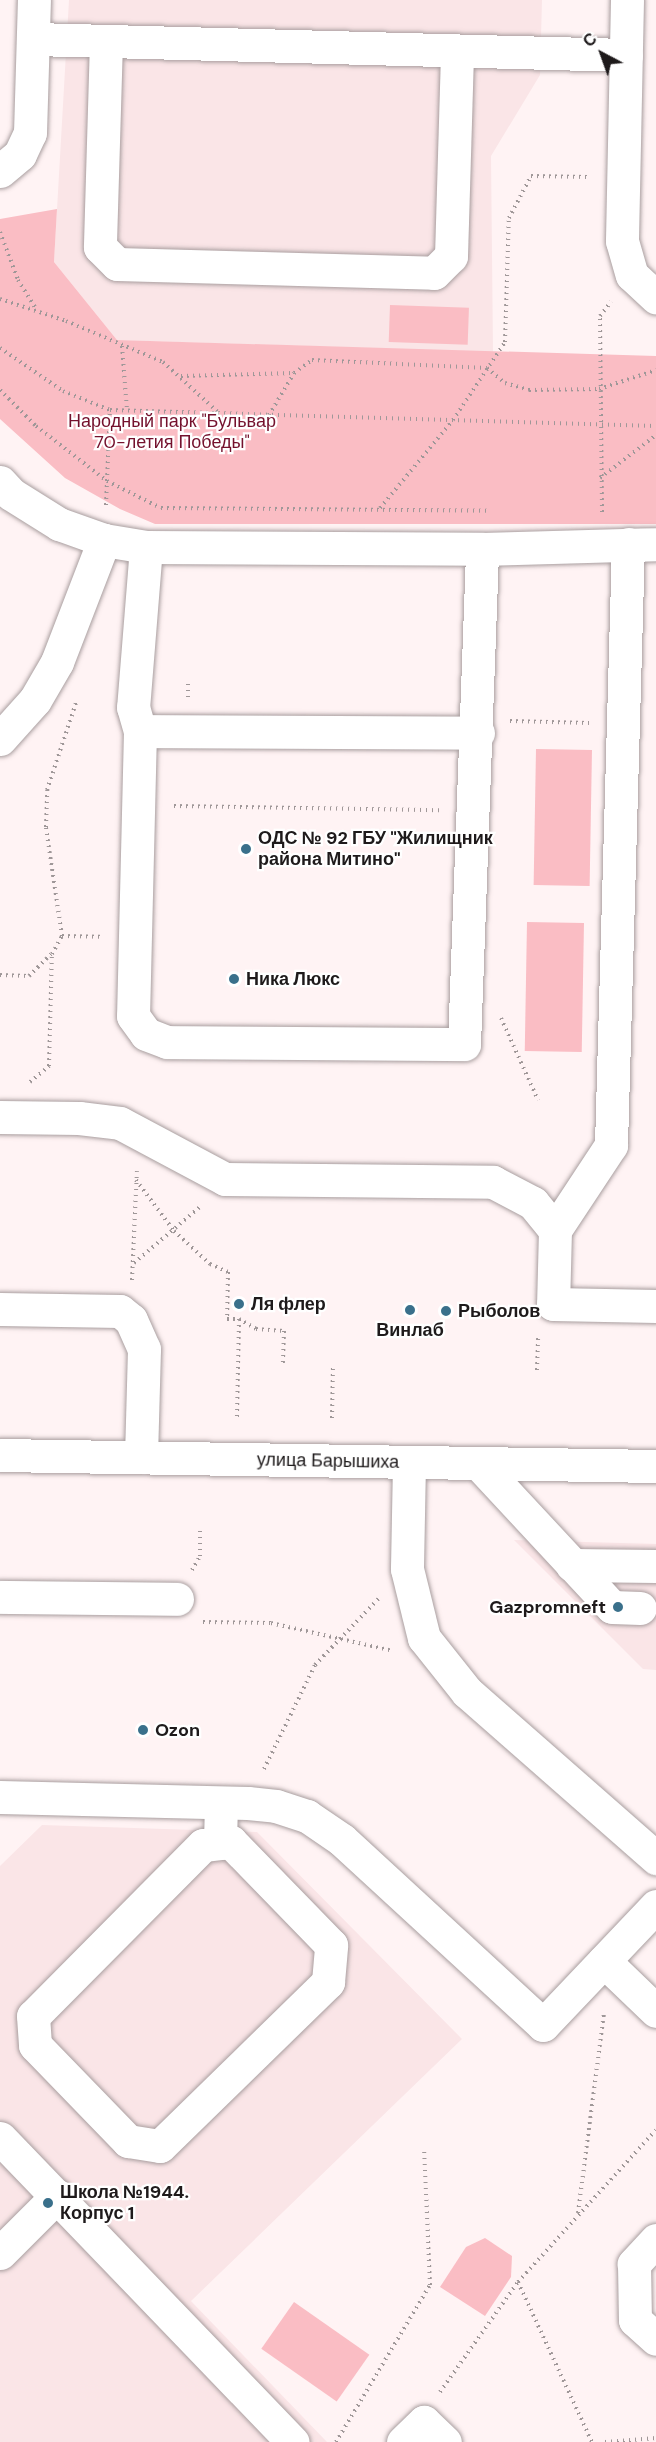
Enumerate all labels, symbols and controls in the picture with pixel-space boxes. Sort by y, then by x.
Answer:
north arrow [572,24,632,84]
text: С [579,28,601,52]
park label: Народный парк "Бульвар 70-летия Победы" [68,411,276,454]
place label: ОДС № 92 ГБУ "Жилищник района Митино" [258,828,493,870]
marker: ОДС № 92 ГБУ "Жилищник района Митино" [239,842,253,856]
place label: Ника Люкс [246,968,340,990]
marker: Ника Люкс [227,972,241,986]
place label: Ля флер [251,1293,326,1315]
marker: Ля флер [232,1297,246,1311]
place label: Рыболов [458,1300,540,1322]
marker: Винлаб [403,1303,417,1317]
marker: Рыболов [439,1304,453,1318]
place label: Винлаб [376,1319,444,1341]
street label: улица Барышиха [257,1449,399,1473]
place label: Gazpromneft [489,1596,606,1618]
marker: Gazpromneft [611,1600,625,1614]
place label: Ozon [155,1719,200,1741]
marker: Ozon [136,1723,150,1737]
place label: Школа №1944. Корпус 1 [60,2182,189,2224]
marker: Школа №1944. Корпус 1 [41,2196,55,2210]

